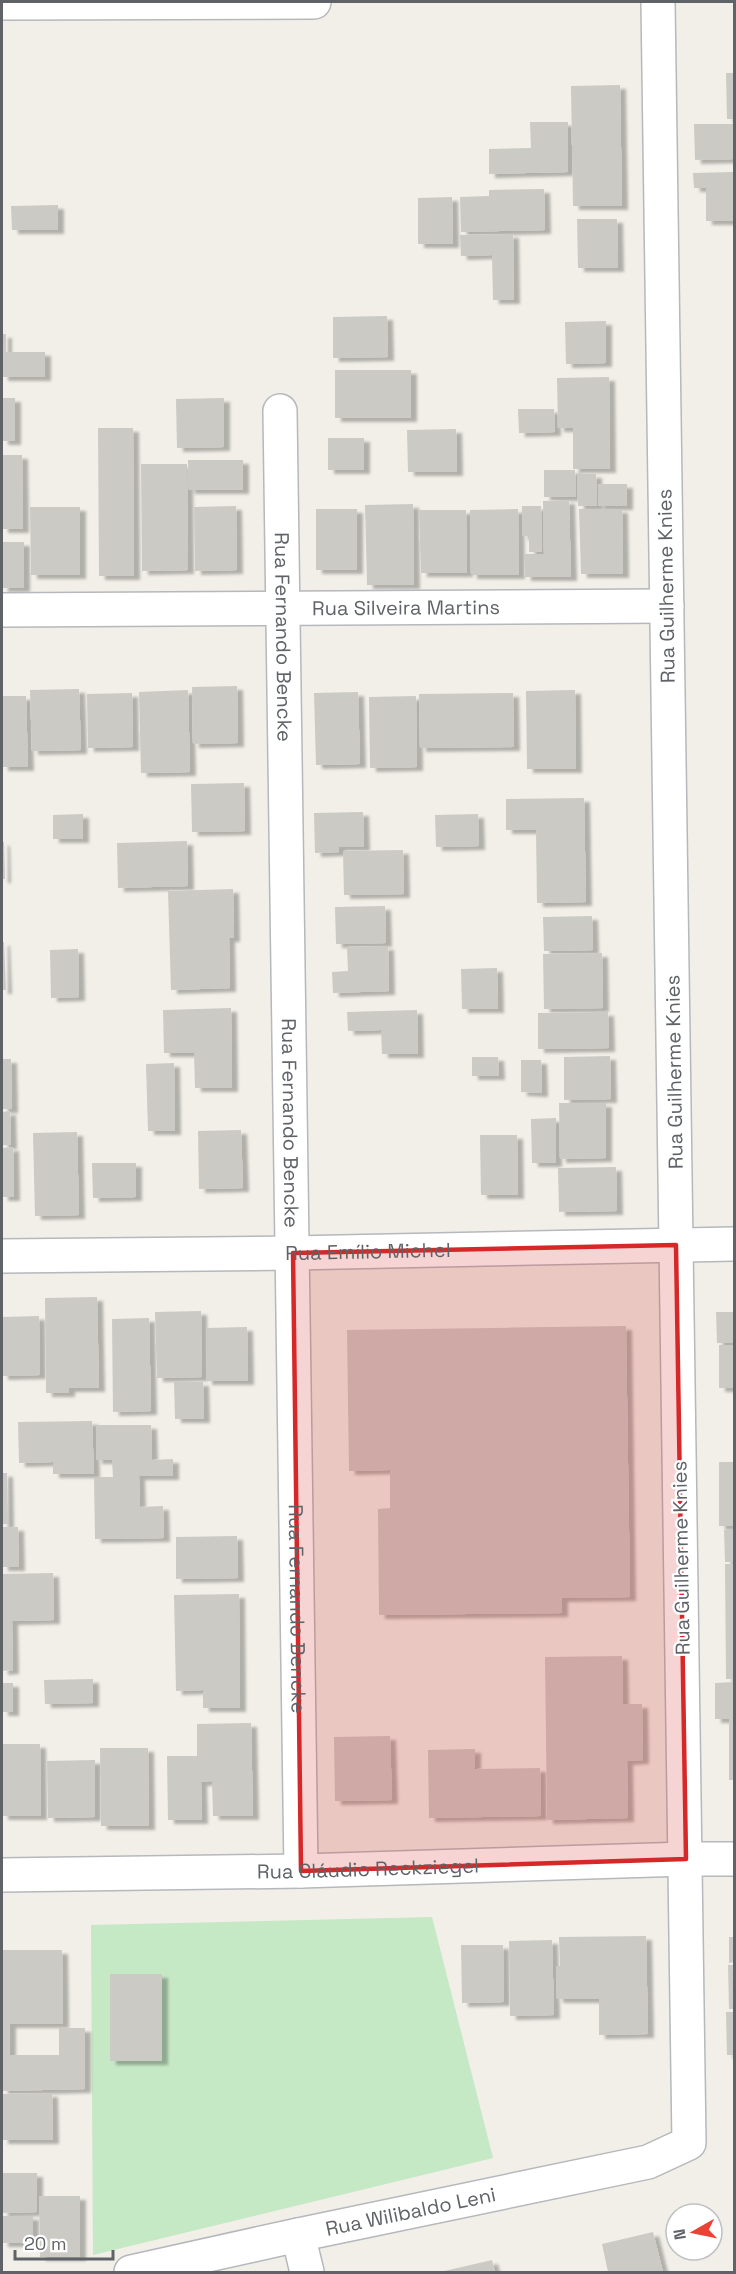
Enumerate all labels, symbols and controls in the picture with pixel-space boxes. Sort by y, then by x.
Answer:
street label: Rua Guilherme Knies [651,489,681,683]
street label: Rua Fernando Bencke [269,532,298,742]
street label: Rua Silveira Martins [312,594,500,621]
street label: Rua Guilherme Knies [659,975,689,1169]
street label: Rua Fernando Bencke [276,1018,305,1228]
street label: Rua Emílio Michel [285,1237,451,1266]
street label: Rua Guilherme Knies [666,1461,696,1655]
street label: Rua Fernando Bencke [283,1504,312,1714]
street label: Rua Cláudio Reckziegel [257,1852,479,1885]
street label: Rua Wilibaldo Leni [323,2181,498,2242]
north arrow [664,2202,724,2262]
scale bar [15,2223,112,2261]
text: N [668,2227,691,2241]
text: 20 m [24,2232,67,2255]

